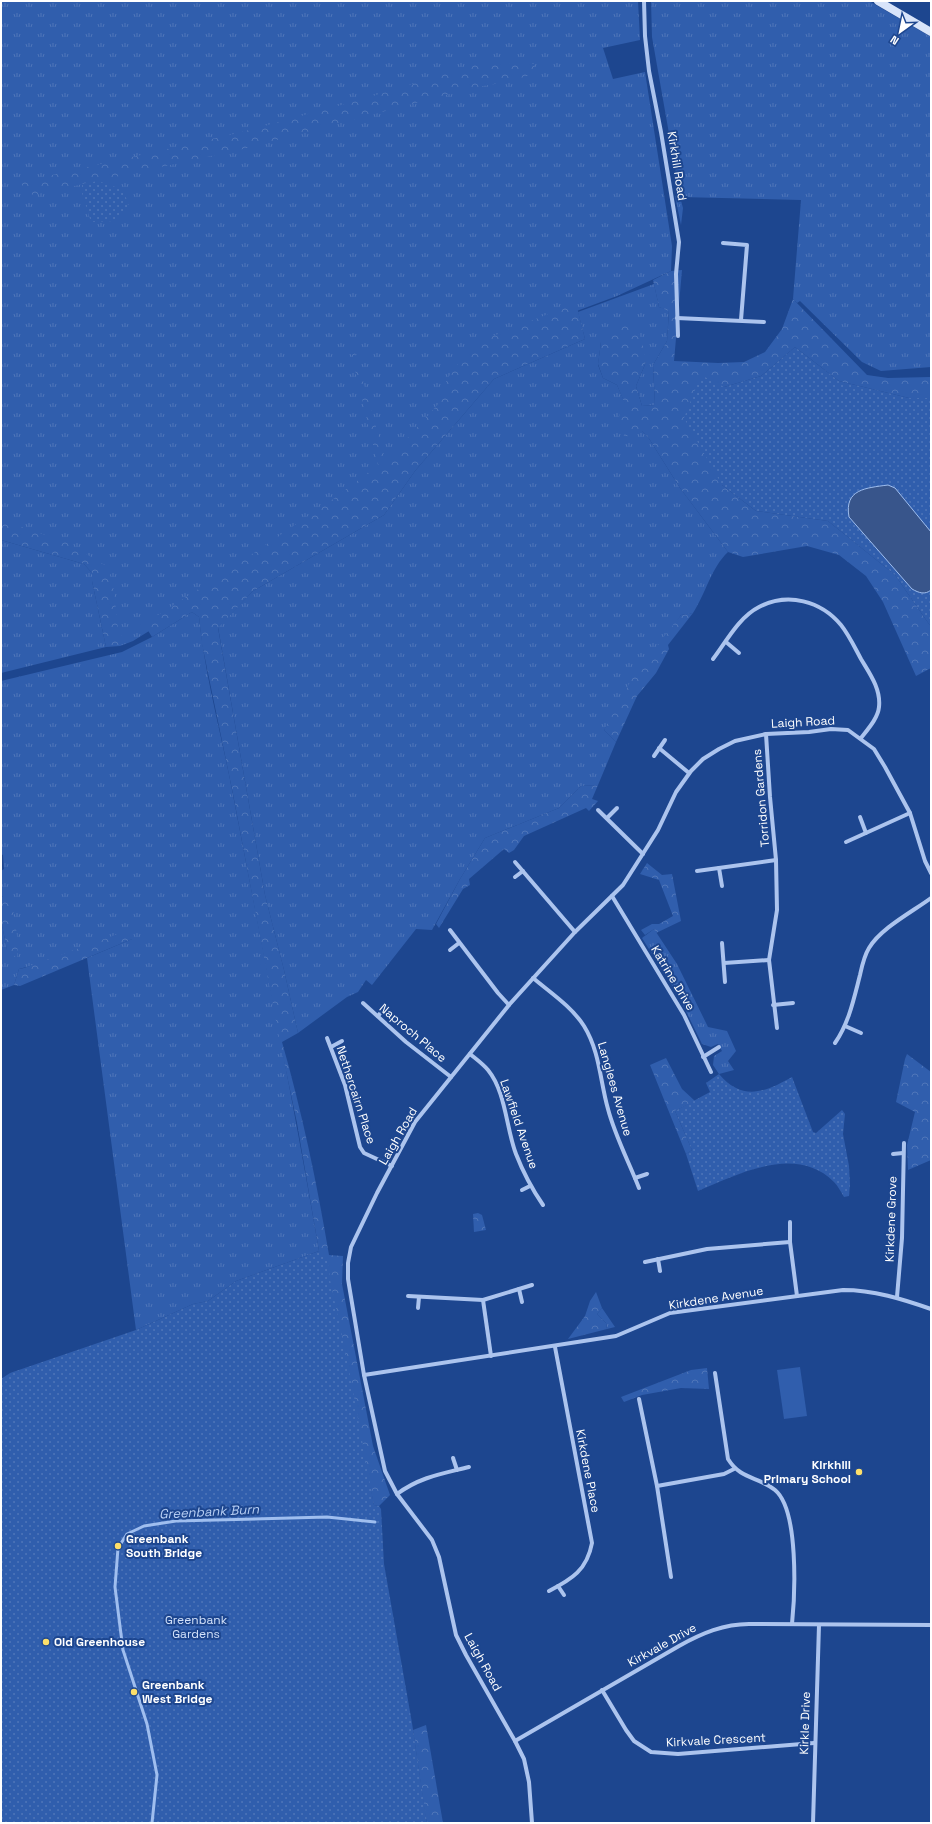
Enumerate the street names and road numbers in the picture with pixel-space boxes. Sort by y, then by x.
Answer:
street label: Kirkhill Road [664,130,690,202]
street label: Laigh Road [771,712,835,732]
street label: Torridon Gardens [749,748,773,848]
street label: Katrine Drive [647,943,699,1013]
street label: Naproch Place [376,1000,450,1066]
street label: Langlees Avenue [594,1040,636,1138]
street label: Nethercairn Place [333,1044,379,1146]
street label: Lawfield Avenue [496,1077,542,1171]
street label: Laigh Road [375,1104,421,1168]
street label: Kirkdene Grove [882,1176,900,1262]
street label: Kirkdene Avenue [668,1283,764,1313]
street label: Kirkdene Place [572,1428,604,1514]
street label: Kirkvale Drive [625,1620,699,1670]
street label: Laigh Road [460,1630,506,1694]
street label: Kirkle Drive [796,1691,814,1755]
street label: Kirkvale Crescent [666,1729,766,1751]

